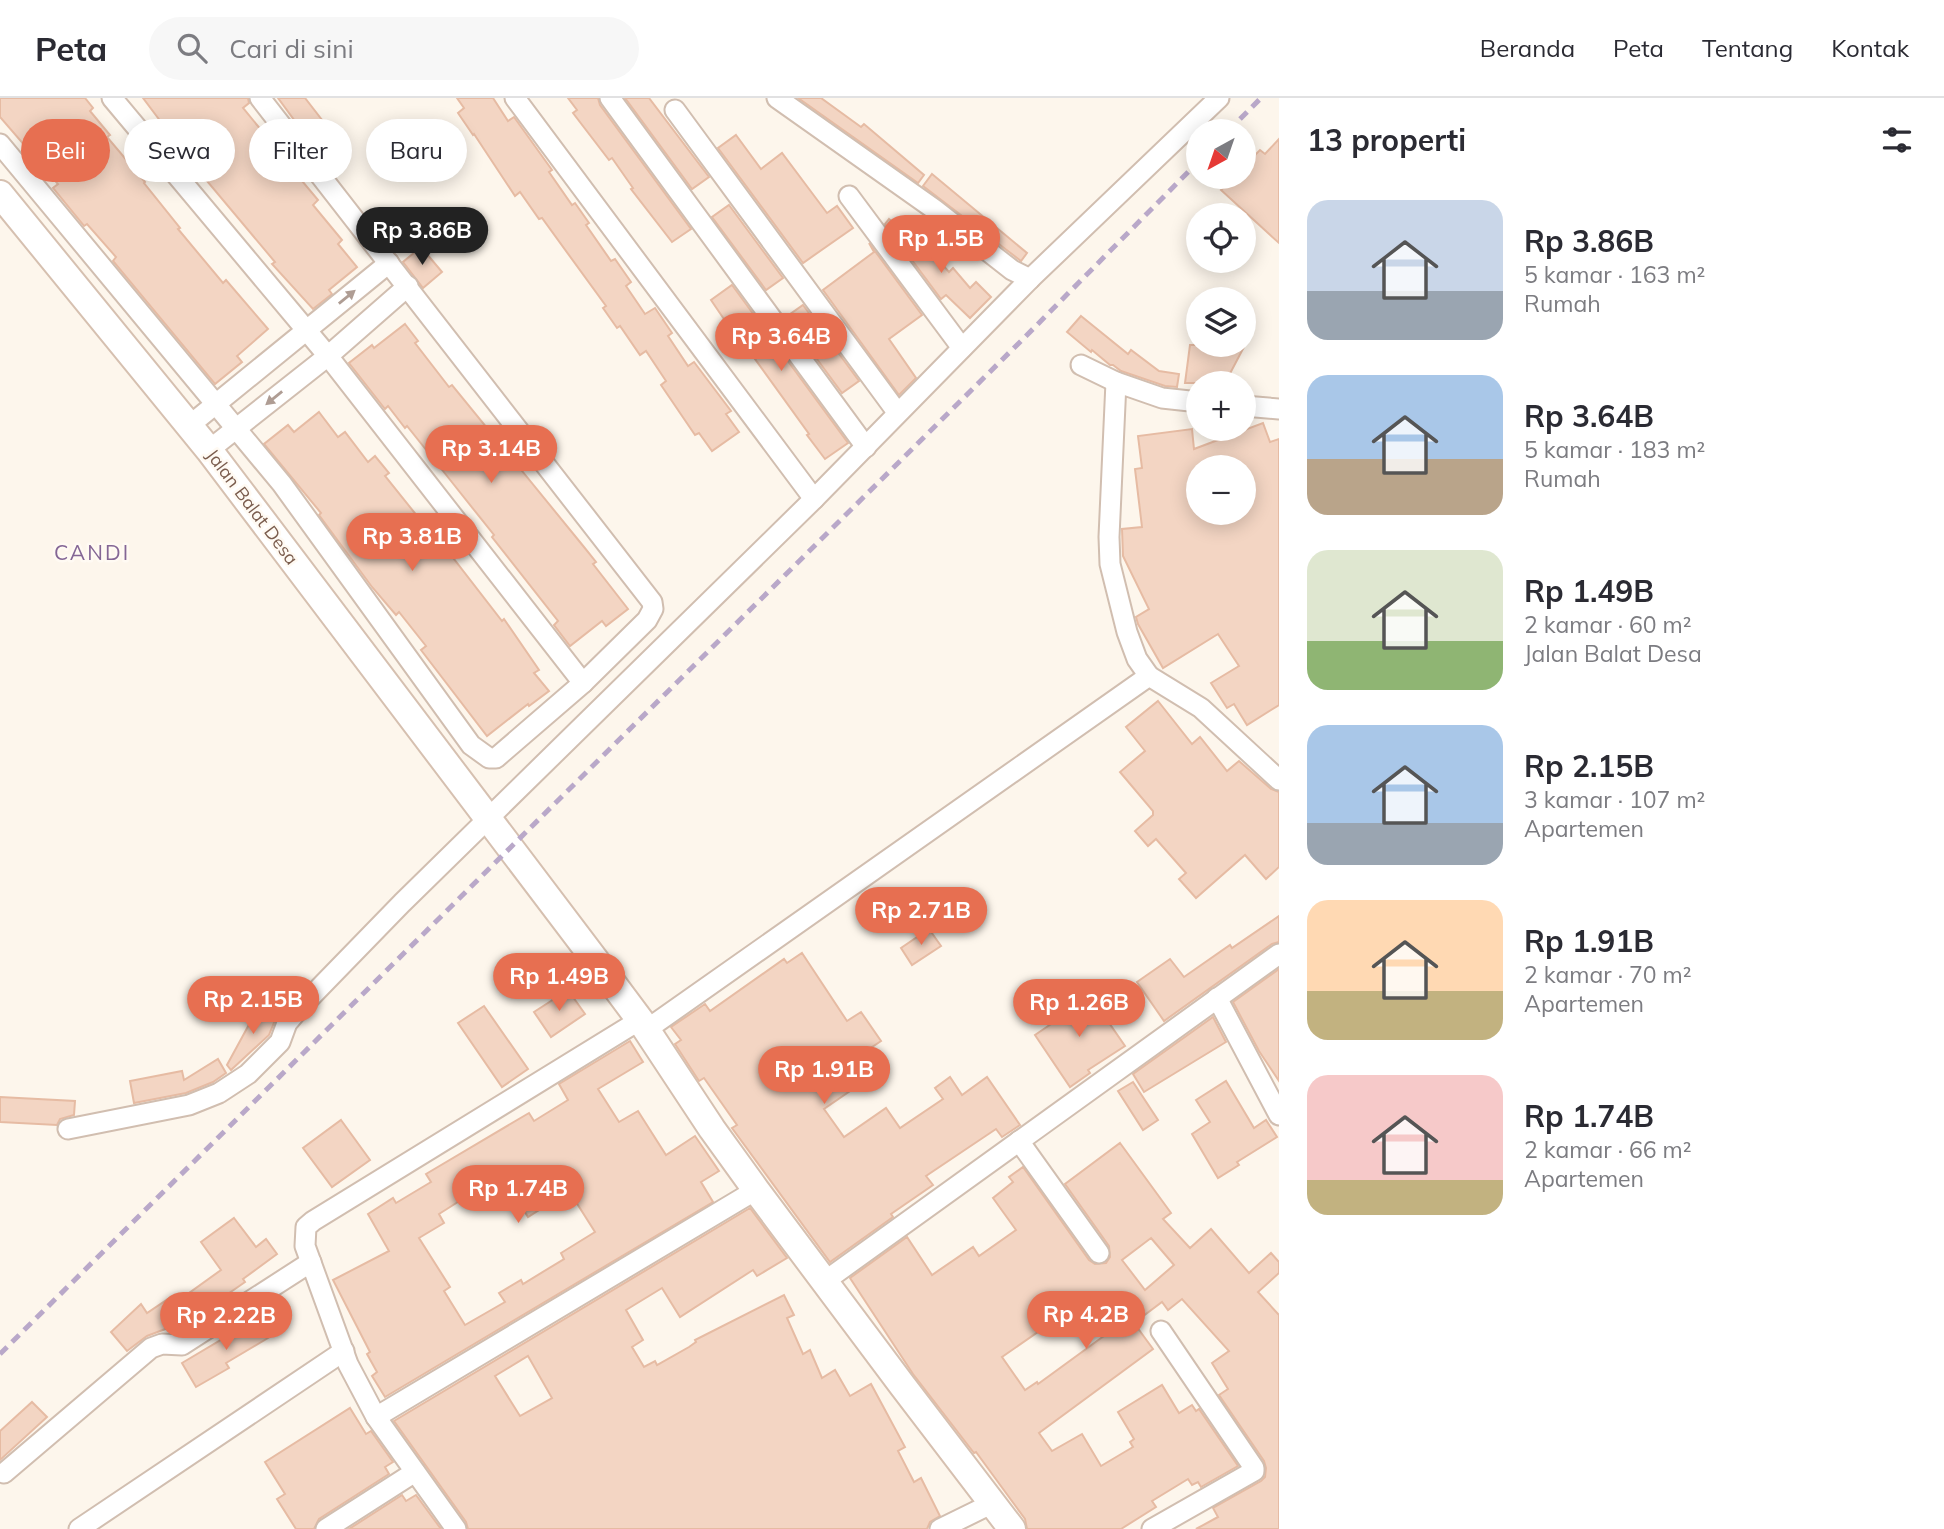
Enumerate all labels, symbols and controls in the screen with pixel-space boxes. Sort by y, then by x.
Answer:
search box [149,17,639,80]
text: Peta [35,28,107,69]
icon: search [173,29,211,67]
text: Cari di sini [229,32,354,65]
text: Beranda [1480,33,1575,63]
text: Peta [1613,33,1664,63]
text: Tentang [1702,33,1793,63]
text: Kontak [1831,33,1909,63]
chip: Beli [21,119,110,182]
chip: Sewa [124,119,235,182]
chip: Filter [249,119,352,182]
chip: Baru [366,119,467,182]
north arrow [1186,119,1256,189]
map controls [1186,119,1256,525]
text: 13 properti [1307,121,1466,159]
icon: filters [1878,121,1916,159]
button: locate [1186,203,1256,273]
pin: Rp 3.86B [350,208,494,267]
text: Rp 3.86B [372,215,472,244]
pin: Rp 1.5B [876,216,1006,275]
text: Rp 3.86B [1524,222,1654,260]
text: Rp 1.5B [898,223,984,252]
icon: home [1363,228,1447,312]
text: 5 kamar · 163 m² [1524,260,1705,289]
button: layers [1186,287,1256,357]
text: Rumah [1524,289,1601,318]
one-way arrow [339,290,356,305]
pin: Rp 3.64B [709,314,853,373]
text: Rp 3.64B [731,321,831,350]
button: + [1186,371,1256,441]
one-way arrow [266,391,284,406]
text: Rp 3.64B [1524,397,1654,435]
icon: home [1363,403,1447,487]
pin: Rp 3.14B [419,426,563,485]
text: Rp 3.14B [441,433,541,462]
text: 5 kamar · 183 m² [1524,435,1705,464]
street label: Jalan Balat Desa [201,444,303,569]
button: − [1186,455,1256,525]
text: Rumah [1524,464,1601,493]
pin: Rp 3.81B [340,514,484,573]
text: Rp 3.81B [362,521,462,550]
district label: CANDI [54,539,130,565]
text: Rp 1.49B [1524,572,1654,610]
icon: home [1363,578,1447,662]
text: 2 kamar · 60 m² [1524,610,1692,639]
text: Jalan Balat Desa [1524,639,1702,668]
text: Rp 2.15B [1524,747,1654,785]
icon: home [1363,753,1447,837]
text: 3 kamar · 107 m² [1524,785,1705,814]
text: Apartemen [1524,814,1644,843]
pin: Rp 2.71B [849,888,993,947]
text: Rp 2.71B [871,895,971,924]
text: Rp 1.91B [1524,922,1654,960]
icon: home [1363,928,1447,1012]
pin: Rp 1.49B [487,954,631,1013]
text: 2 kamar · 70 m² [1524,960,1692,989]
text: Rp 1.49B [509,961,609,990]
pin: Rp 2.15B [181,976,325,1036]
pin: Rp 1.26B [1007,979,1151,1039]
text: Rp 2.15B [203,984,303,1013]
text: Rp 1.26B [1029,987,1129,1016]
text: Apartemen [1524,989,1644,1018]
pin: Rp 1.91B [752,1046,896,1106]
text: Rp 1.91B [774,1054,874,1083]
text: Rp 1.74B [1524,1097,1654,1135]
icon: home [1363,1103,1447,1187]
text: 2 kamar · 66 m² [1524,1135,1692,1164]
text: Apartemen [1524,1164,1644,1193]
pin: Rp 1.74B [446,1166,590,1225]
text: Rp 1.74B [468,1173,568,1202]
pin: Rp 2.22B [154,1292,298,1352]
pin: Rp 4.2B [1021,1292,1151,1351]
text: Rp 4.2B [1043,1299,1129,1328]
text: Rp 2.22B [176,1300,276,1329]

